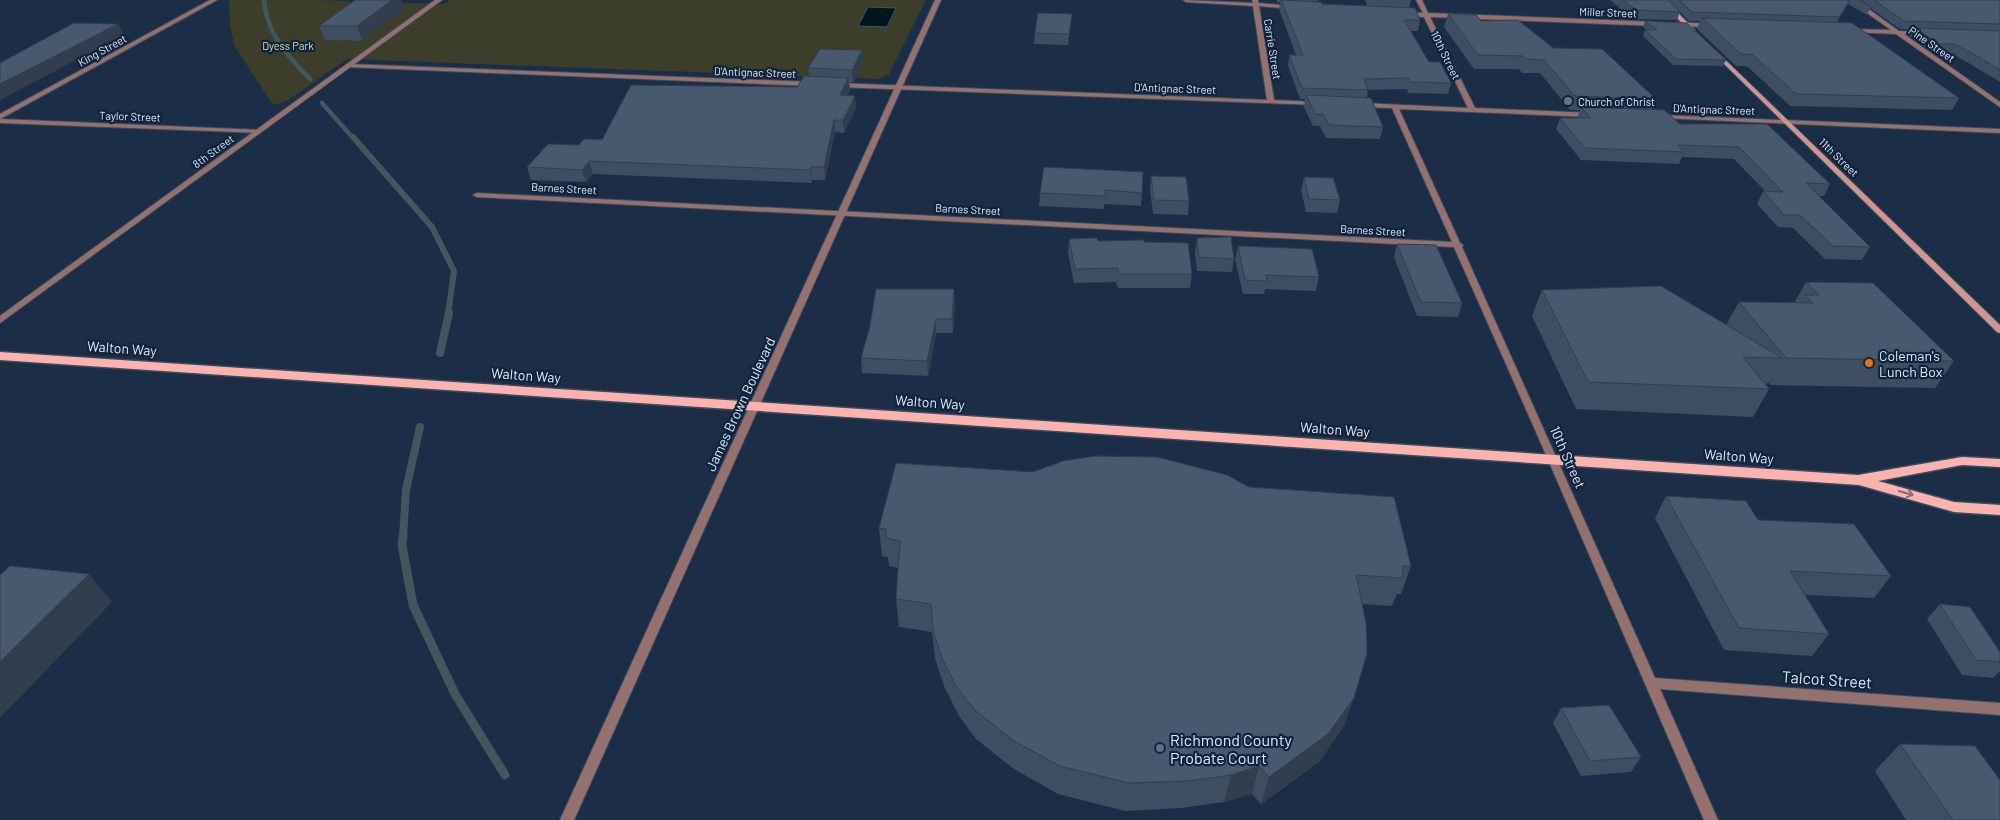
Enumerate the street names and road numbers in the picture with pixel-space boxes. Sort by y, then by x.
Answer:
street label: Miller Street [1579,4,1637,20]
street label: Carrie Street [1262,18,1284,80]
street label: Pine Street [1906,23,1958,65]
street label: 10th Street [1429,29,1463,81]
street label: King Street [75,31,129,69]
street label: D'Antignac Street [714,64,796,80]
street label: D'Antignac Street [1134,80,1216,96]
street label: D'Antignac Street [1673,101,1755,117]
street label: Taylor Street [99,108,161,124]
street label: 8th Street [190,132,236,170]
street label: 11th Street [1817,135,1861,179]
street label: Barnes Street [531,180,597,196]
street label: Barnes Street [935,201,1001,217]
street label: Barnes Street [1340,222,1406,238]
street label: James Brown Boulevard [701,334,779,474]
street label: Walton Way [86,337,158,359]
street label: Walton Way [490,364,562,386]
street label: Walton Way [894,391,966,413]
street label: Walton Way [1299,418,1371,440]
street label: 10th Street [1547,423,1589,491]
street label: Walton Way [1703,445,1775,467]
street label: Talcot Street [1781,666,1873,692]

